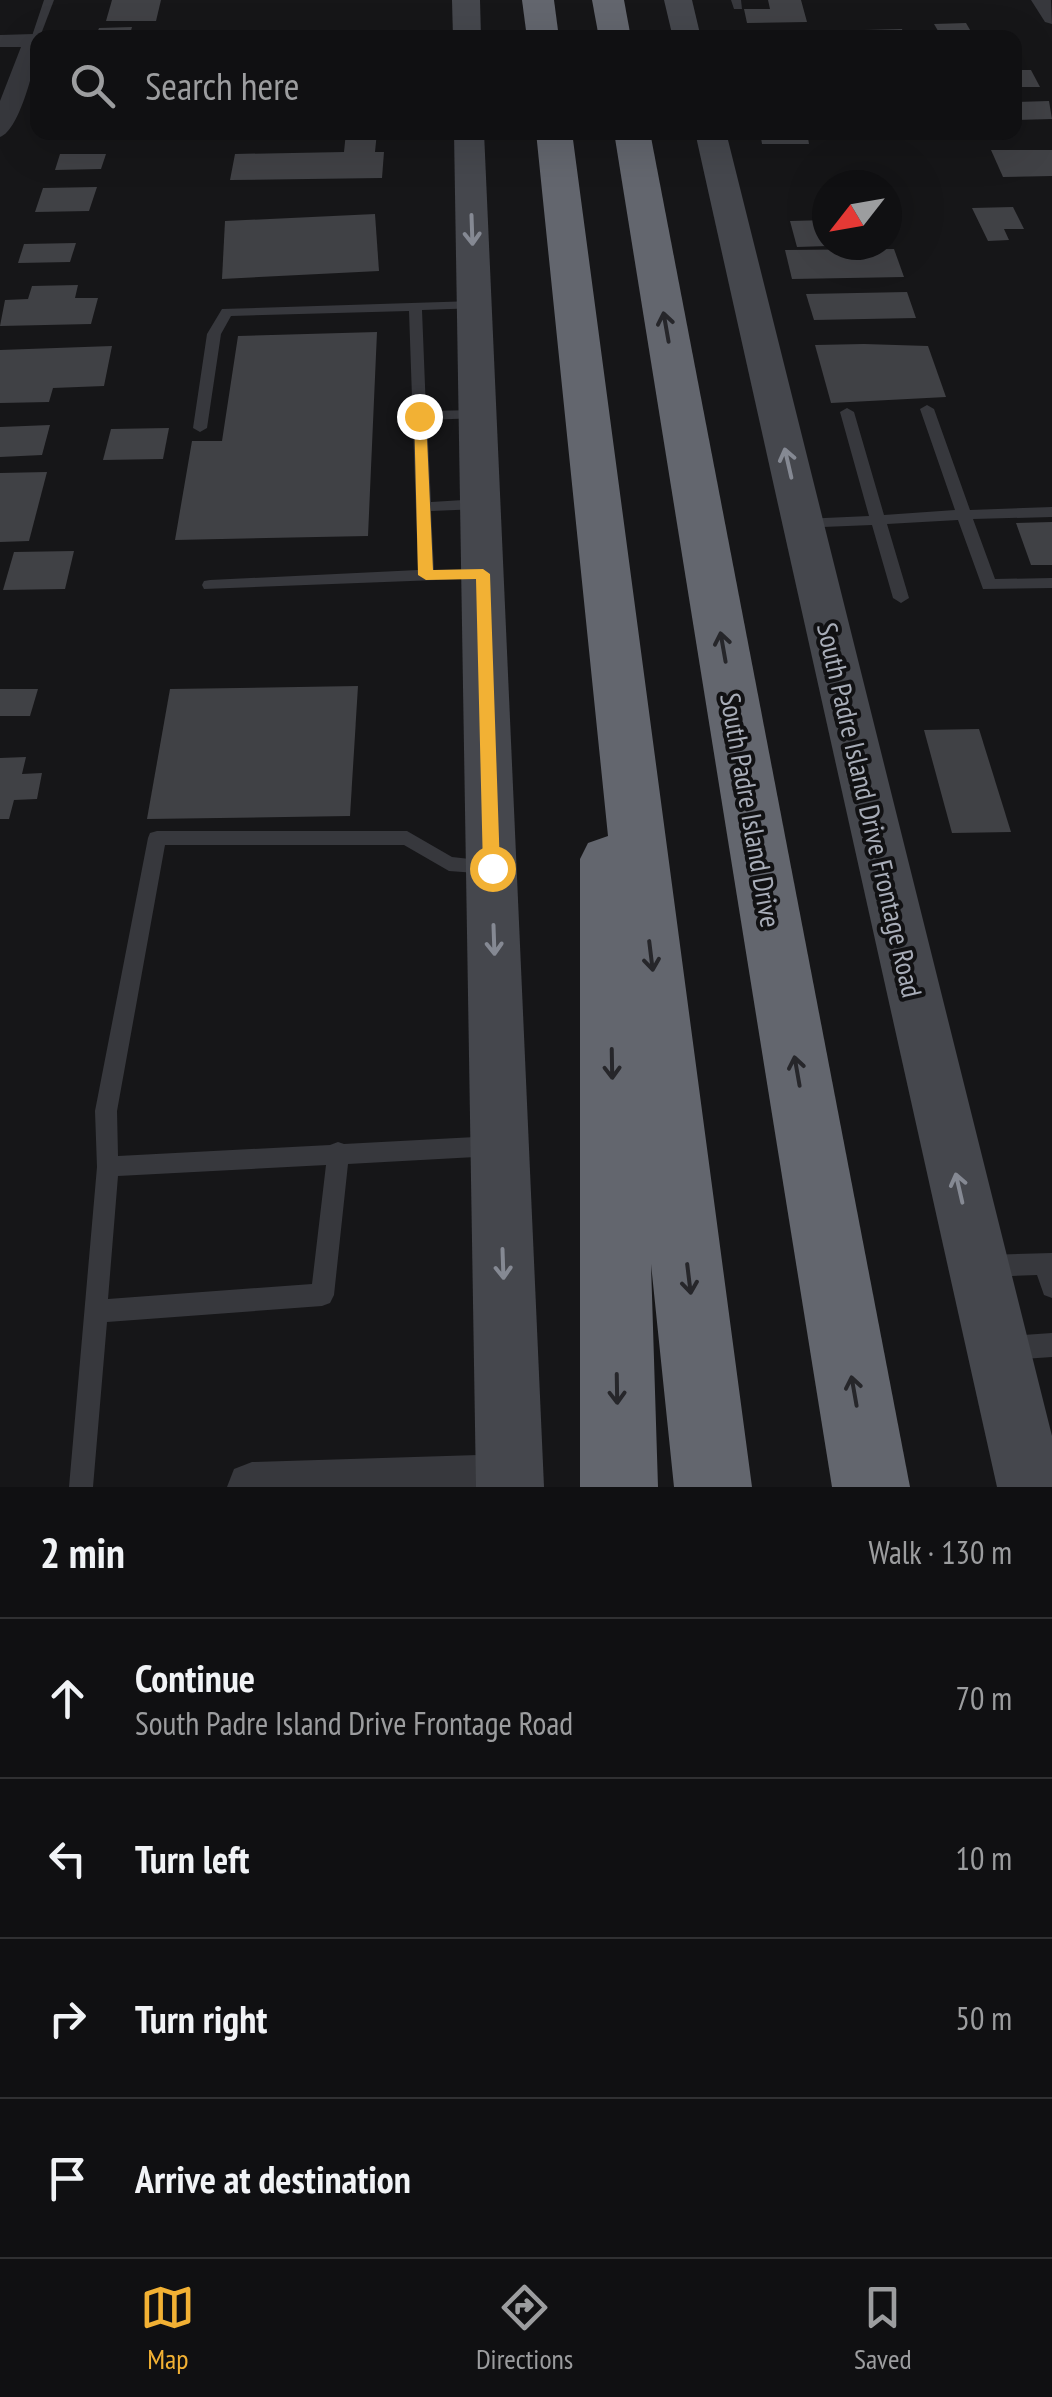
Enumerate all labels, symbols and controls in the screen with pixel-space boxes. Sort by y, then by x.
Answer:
search box [30,30,1022,140]
icon: search [65,58,120,113]
text: Search here [145,61,299,110]
north arrow [812,170,902,260]
one-way arrow [463,213,482,245]
one-way arrow [656,312,675,344]
route end [397,394,443,440]
one-way arrow [778,448,796,480]
street label: South Padre Island Drive Frontage Road [809,619,931,1001]
one-way arrow [713,632,732,664]
street label: South Padre Island Drive [712,690,790,930]
route start [470,846,516,892]
one-way arrow [484,923,503,955]
one-way arrow [642,939,661,972]
one-way arrow [602,1047,621,1079]
one-way arrow [787,1055,806,1088]
one-way arrow [949,1173,967,1205]
one-way arrow [494,1248,513,1280]
one-way arrow [680,1262,699,1294]
one-way arrow [608,1372,626,1404]
one-way arrow [844,1375,863,1408]
text: 2 min [40,1525,125,1580]
text: Walk · 130 m [868,1531,1012,1573]
text: Continue [135,1653,255,1702]
icon: ahead [40,1671,95,1726]
text: 70 m [956,1677,1012,1719]
text: South Padre Island Drive Frontage Road [135,1702,573,1744]
icon: left [40,1831,95,1886]
text: Turn left [135,1834,249,1883]
text: 10 m [956,1837,1012,1879]
icon: right [40,1991,95,2046]
text: Turn right [135,1994,267,2043]
text: 50 m [956,1997,1012,2039]
icon: arrive [40,2151,95,2206]
text: Arrive at destination [135,2154,411,2203]
tab: Map [140,2280,195,2377]
tab: Directions [476,2280,573,2377]
tab: Saved [854,2280,912,2377]

